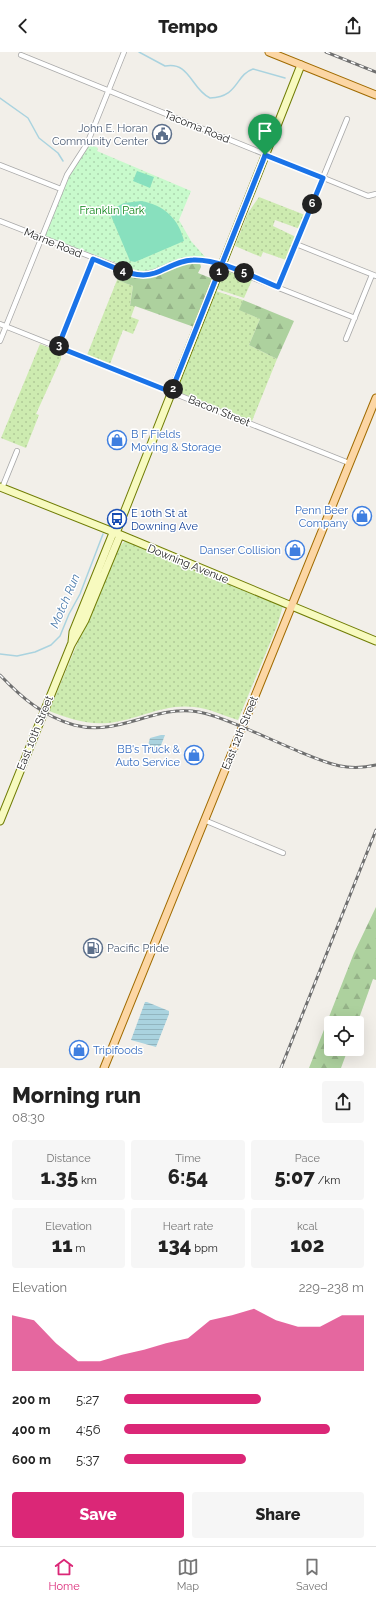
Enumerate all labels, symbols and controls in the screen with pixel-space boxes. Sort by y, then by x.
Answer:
icon: back [12,15,34,37]
icon: share [342,15,364,37]
text: Tempo [158,16,218,37]
street label: Tacoma Road [162,108,232,146]
pin [248,114,282,155]
icon: arrive [254,120,276,142]
place label: John E. Horan Community Center [52,122,148,148]
public building icon: John E. Horan Community Center [151,123,173,145]
pin: 6 [302,194,322,214]
text: 6 [309,197,315,210]
park label: Franklin Park [79,204,145,217]
street label: Marne Road [22,225,84,261]
pin: 4 [113,261,133,281]
pin: 1 [209,262,229,282]
pin: 5 [234,263,254,283]
text: 4 [120,264,126,277]
text: 1 [216,265,222,278]
text: 5 [241,266,247,279]
pin: 3 [49,336,69,356]
text: 3 [56,339,62,352]
pin: 2 [163,379,183,399]
text: 2 [170,382,176,395]
street label: Bacon Street [186,393,252,429]
place label: B F Fields Moving & Storage [131,428,222,454]
shop icon: B F Fields Moving & Storage [106,429,128,451]
place label: Penn Beer Company [295,504,348,530]
shop icon: Penn Beer Company [351,505,373,527]
place label: E 10th St at Downing Ave [131,507,198,533]
bus stop icon: E 10th St at Downing Ave [106,508,128,530]
shop icon: Danser Collision [284,539,306,561]
street label: Downing Avenue [146,542,231,586]
place label: Danser Collision [199,544,281,557]
water label: Motch Run [47,572,83,630]
street label: East 10th Street [14,694,56,772]
street label: East 12th Street [219,694,261,772]
place label: BB's Truck & Auto Service [116,743,181,769]
shop icon: BB's Truck & Auto Service [183,744,205,766]
fuel station icon: Pacific Pride [82,937,104,959]
place label: Pacific Pride [107,942,170,955]
map controls [324,1016,364,1056]
button: locate [324,1016,364,1056]
shop icon: Tripifoods [68,1039,90,1061]
place label: Tripifoods [93,1044,143,1057]
button: share [322,1081,364,1123]
text: Morning run [12,1082,141,1108]
text: 08:30 [12,1110,45,1125]
text: Distance [47,1152,91,1165]
text: Time [175,1152,201,1165]
text: Pace [295,1152,320,1165]
text: 1.35 [40,1165,78,1189]
text: 6:54 [168,1165,208,1189]
text: 5:07 [274,1165,315,1189]
text: km [78,1174,97,1187]
text: /km [315,1174,340,1187]
text: Elevation [45,1220,92,1233]
text: Heart rate [163,1220,213,1233]
text: kcal [297,1220,318,1233]
text: 11 [52,1233,73,1257]
text: 134 [158,1233,191,1257]
text: 102 [290,1233,324,1257]
text: m [73,1242,85,1255]
text: bpm [191,1242,218,1255]
text: Elevation [12,1280,67,1295]
text: 229–238 m [299,1280,364,1295]
text: 200 m [12,1392,51,1407]
text: 5:27 [76,1392,99,1407]
text: 400 m [12,1422,51,1437]
text: 4:56 [76,1422,100,1437]
text: 600 m [12,1452,51,1467]
text: 5:37 [76,1452,99,1467]
button: Save [12,1492,184,1538]
button: Share [192,1492,364,1538]
tab: Home [49,1556,80,1593]
tab: Map [177,1556,199,1593]
tab: Saved [296,1556,327,1593]

